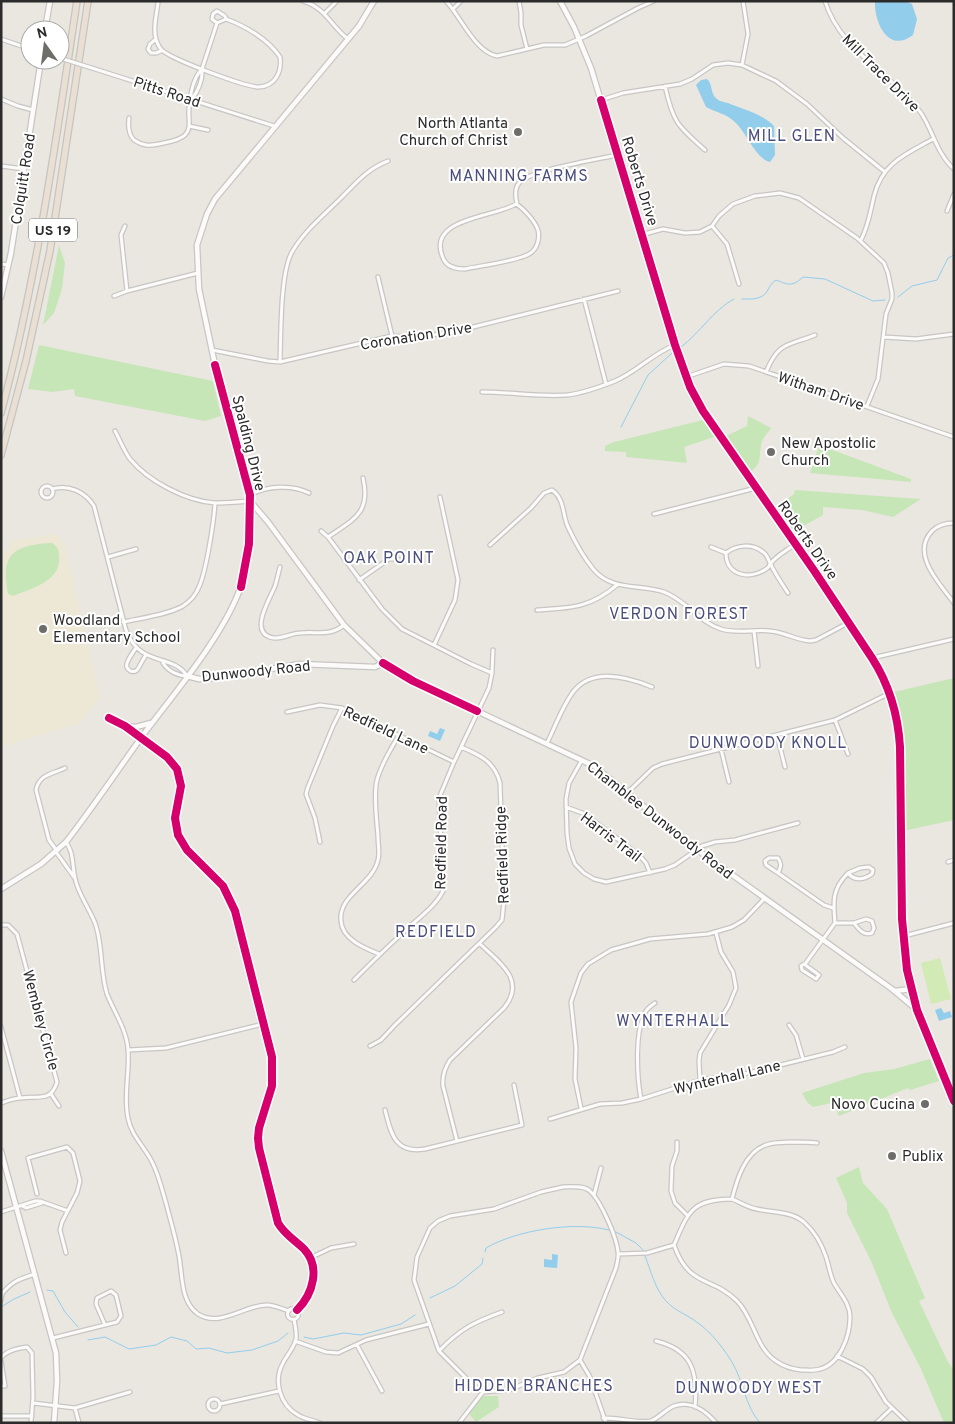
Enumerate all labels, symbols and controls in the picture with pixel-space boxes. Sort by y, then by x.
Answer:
north arrow [20,20,70,70]
text: N [35,24,49,43]
street label: Mill Trace Drive [837,31,923,117]
street label: Pitts Road [131,74,203,113]
place label: North Atlanta Church of Christ [399,115,508,151]
marker: North Atlanta Church of Christ [512,126,524,138]
district label: MILL GLEN [748,127,836,147]
street label: Colquitt Road [8,132,41,226]
street label: Roberts Drive [616,134,661,228]
district label: MANNING FARMS [449,167,589,187]
road number: US 19 [29,218,77,242]
street label: Coronation Drive [359,319,474,356]
street label: Witham Drive [775,369,866,416]
street label: Spalding Drive [226,394,269,493]
place label: New Apostolic Church [781,435,876,471]
marker: New Apostolic Church [765,446,777,458]
street label: Roberts Drive [772,498,841,584]
district label: OAK POINT [343,549,435,569]
district label: VERDON FOREST [609,605,749,625]
place label: Woodland Elementary School [53,612,180,648]
marker: Woodland Elementary School [37,623,49,635]
street label: Dunwoody Road [201,657,312,688]
street label: Redfield Lane [340,703,431,759]
district label: DUNWOODY KNOLL [689,734,847,754]
street label: Chamblee Dunwoody Road [582,758,736,884]
street label: Redfield Road [432,796,453,890]
street label: Redfield Ridge [492,806,515,904]
street label: Harris Trail [576,809,645,867]
district label: REDFIELD [395,923,477,943]
street label: Wembley Circle [17,968,62,1073]
district label: WYNTERHALL [616,1012,730,1032]
street label: Wynterhall Lane [672,1057,783,1100]
place label: Novo Cucina [831,1096,915,1115]
marker: Novo Cucina [919,1098,931,1110]
place label: Publix [902,1148,944,1167]
marker: Publix [886,1150,898,1162]
district label: HIDDEN BRANCHES [454,1377,614,1397]
district label: DUNWOODY WEST [675,1379,823,1399]

